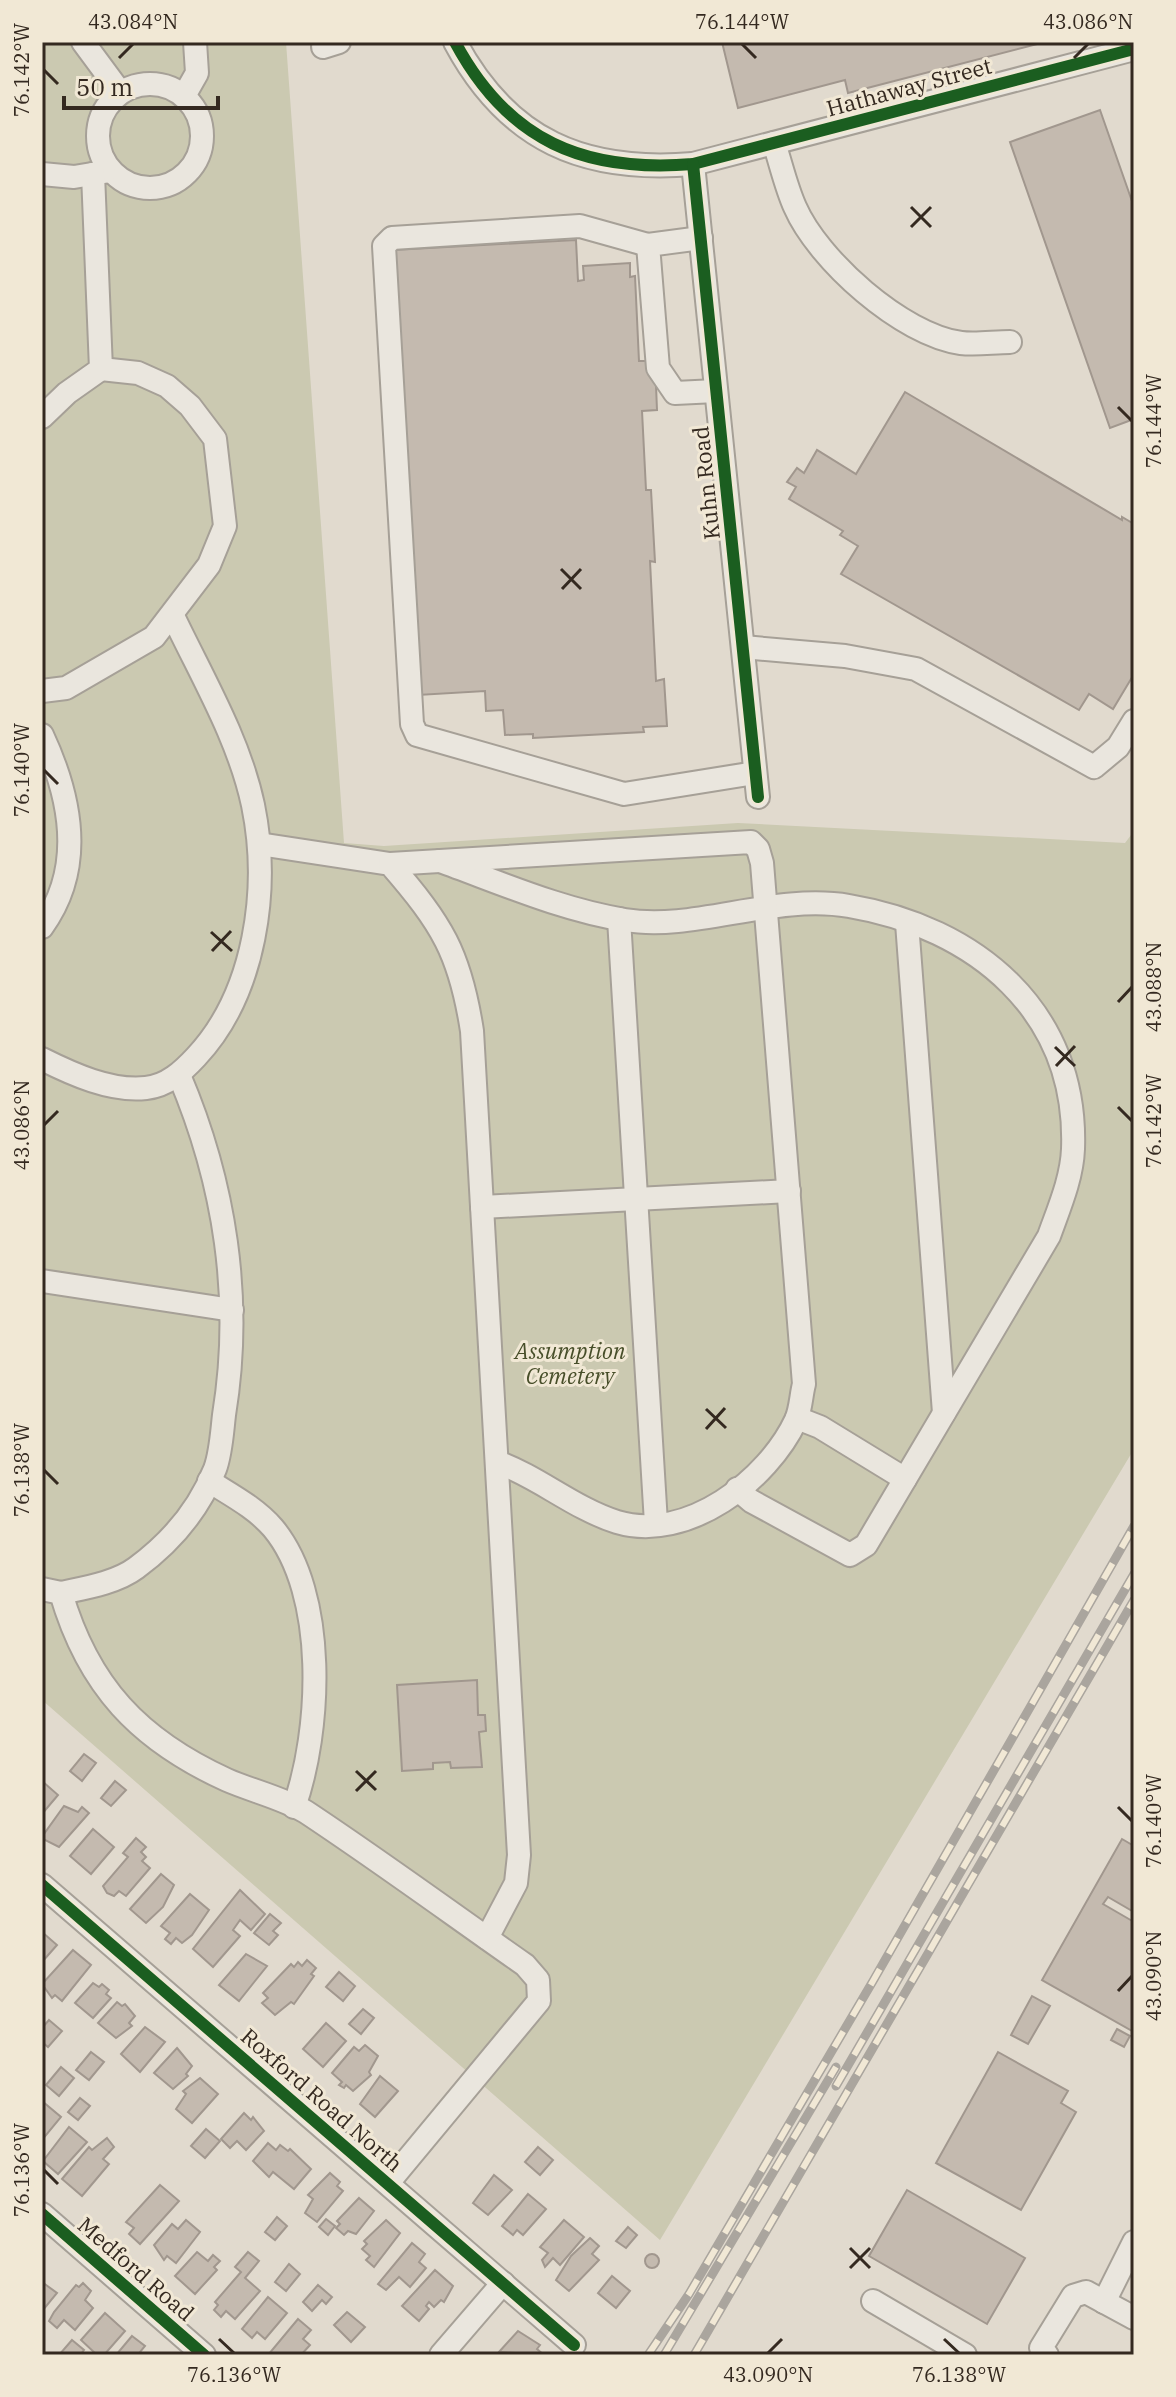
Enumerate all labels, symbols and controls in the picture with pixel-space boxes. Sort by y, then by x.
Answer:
text: 43.084°N [88,8,178,35]
text: 76.144°W [695,8,789,35]
text: 43.086°N [1043,8,1133,35]
text: 76.142°W [8,23,35,117]
street label: Hathaway Street [823,50,995,122]
scale bar [64,60,218,110]
text: 50 m [76,71,133,103]
text: 76.144°W [1140,374,1167,468]
street label: Kuhn Road [685,425,726,541]
text: 76.140°W [8,723,35,817]
text: 43.088°N [1140,942,1167,1032]
text: 76.142°W [1140,1074,1167,1168]
text: 43.086°N [8,1080,35,1170]
park label: Assumption Cemetery [513,1336,626,1390]
text: 76.138°W [8,1423,35,1517]
text: 76.140°W [1140,1774,1167,1868]
text: 43.090°N [1140,1931,1167,2021]
street label: Roxford Road North [235,2021,409,2178]
text: 76.136°W [8,2123,35,2217]
street label: Medford Road [72,2210,201,2327]
text: 76.136°W [187,2361,281,2388]
text: 43.090°N [723,2361,813,2388]
text: 76.138°W [912,2361,1006,2388]

